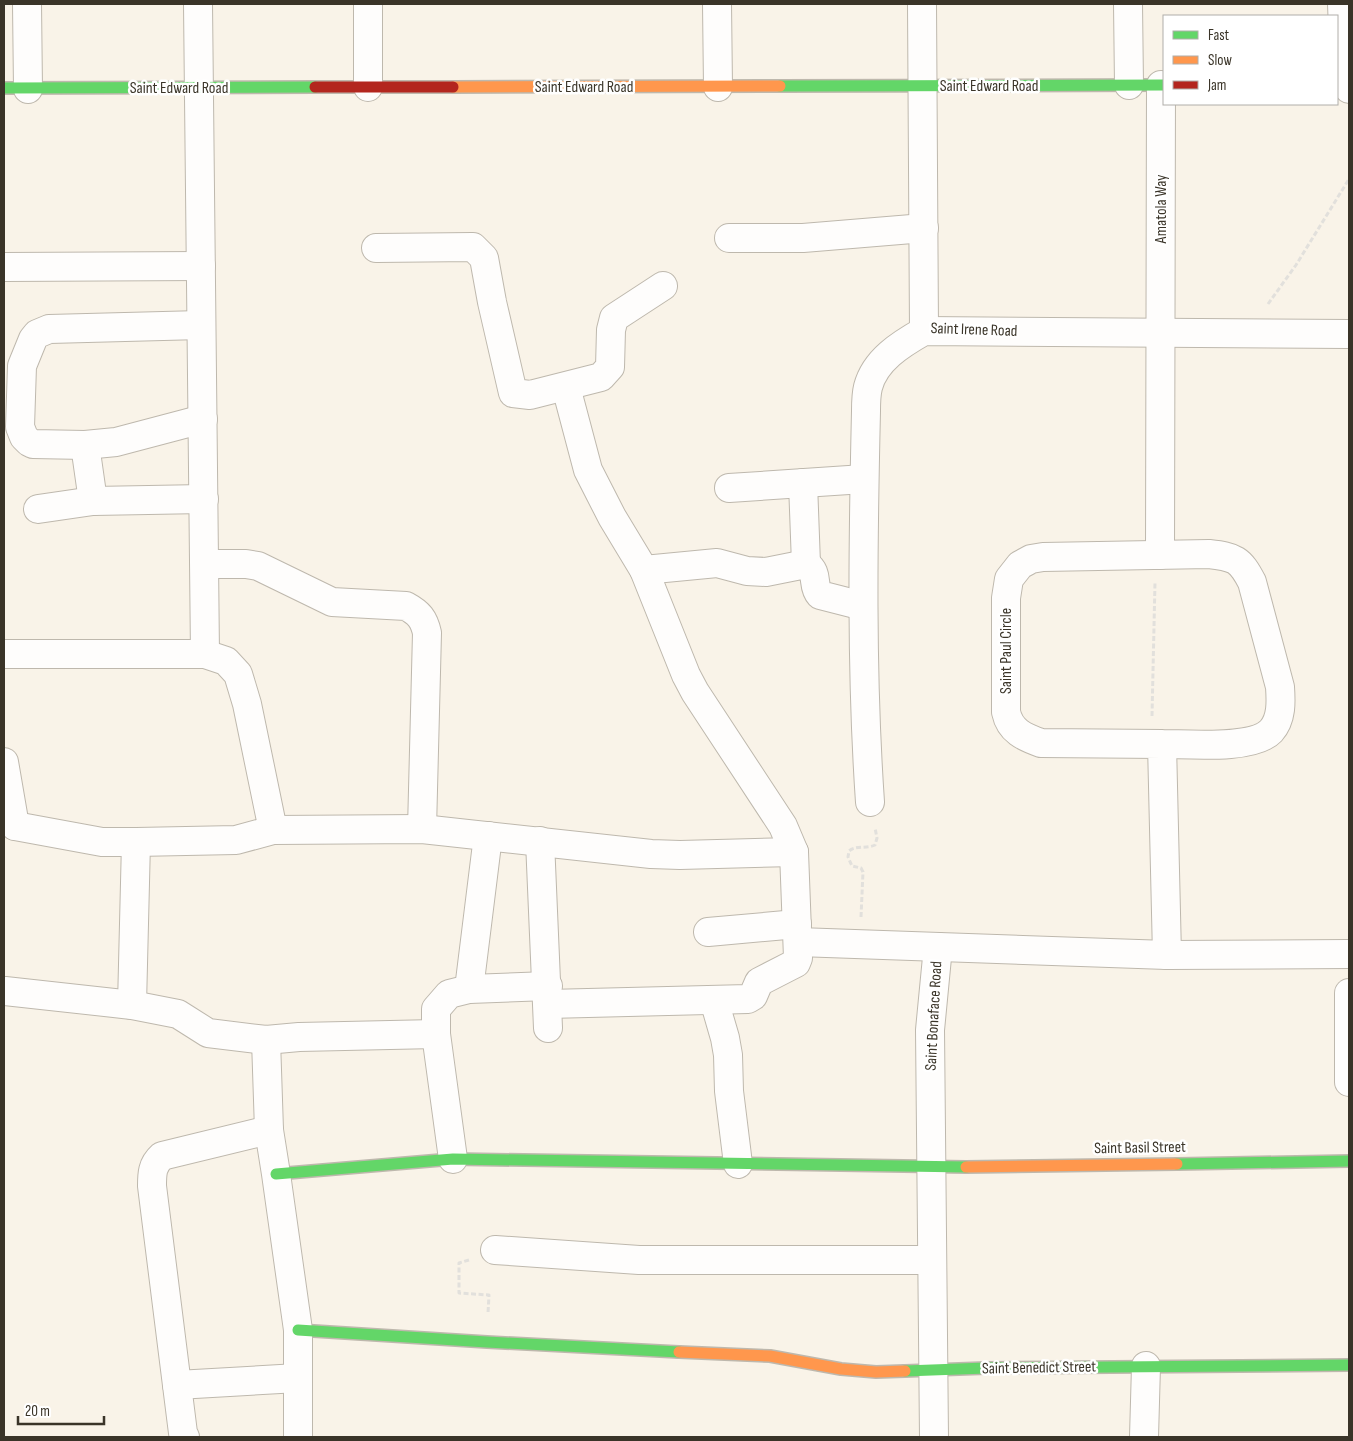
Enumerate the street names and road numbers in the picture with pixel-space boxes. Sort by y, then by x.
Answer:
street label: Saint Edward Road [940,77,1038,96]
street label: Saint Edward Road [535,78,633,97]
street label: Saint Edward Road [130,79,228,98]
street label: Amatola Way [1152,175,1171,244]
street label: Saint Irene Road [930,319,1018,341]
street label: Saint Paul Circle [997,608,1016,694]
street label: Saint Bonaface Road [922,961,946,1071]
street label: Saint Basil Street [1094,1138,1186,1158]
street label: Saint Benedict Street [982,1358,1096,1378]

